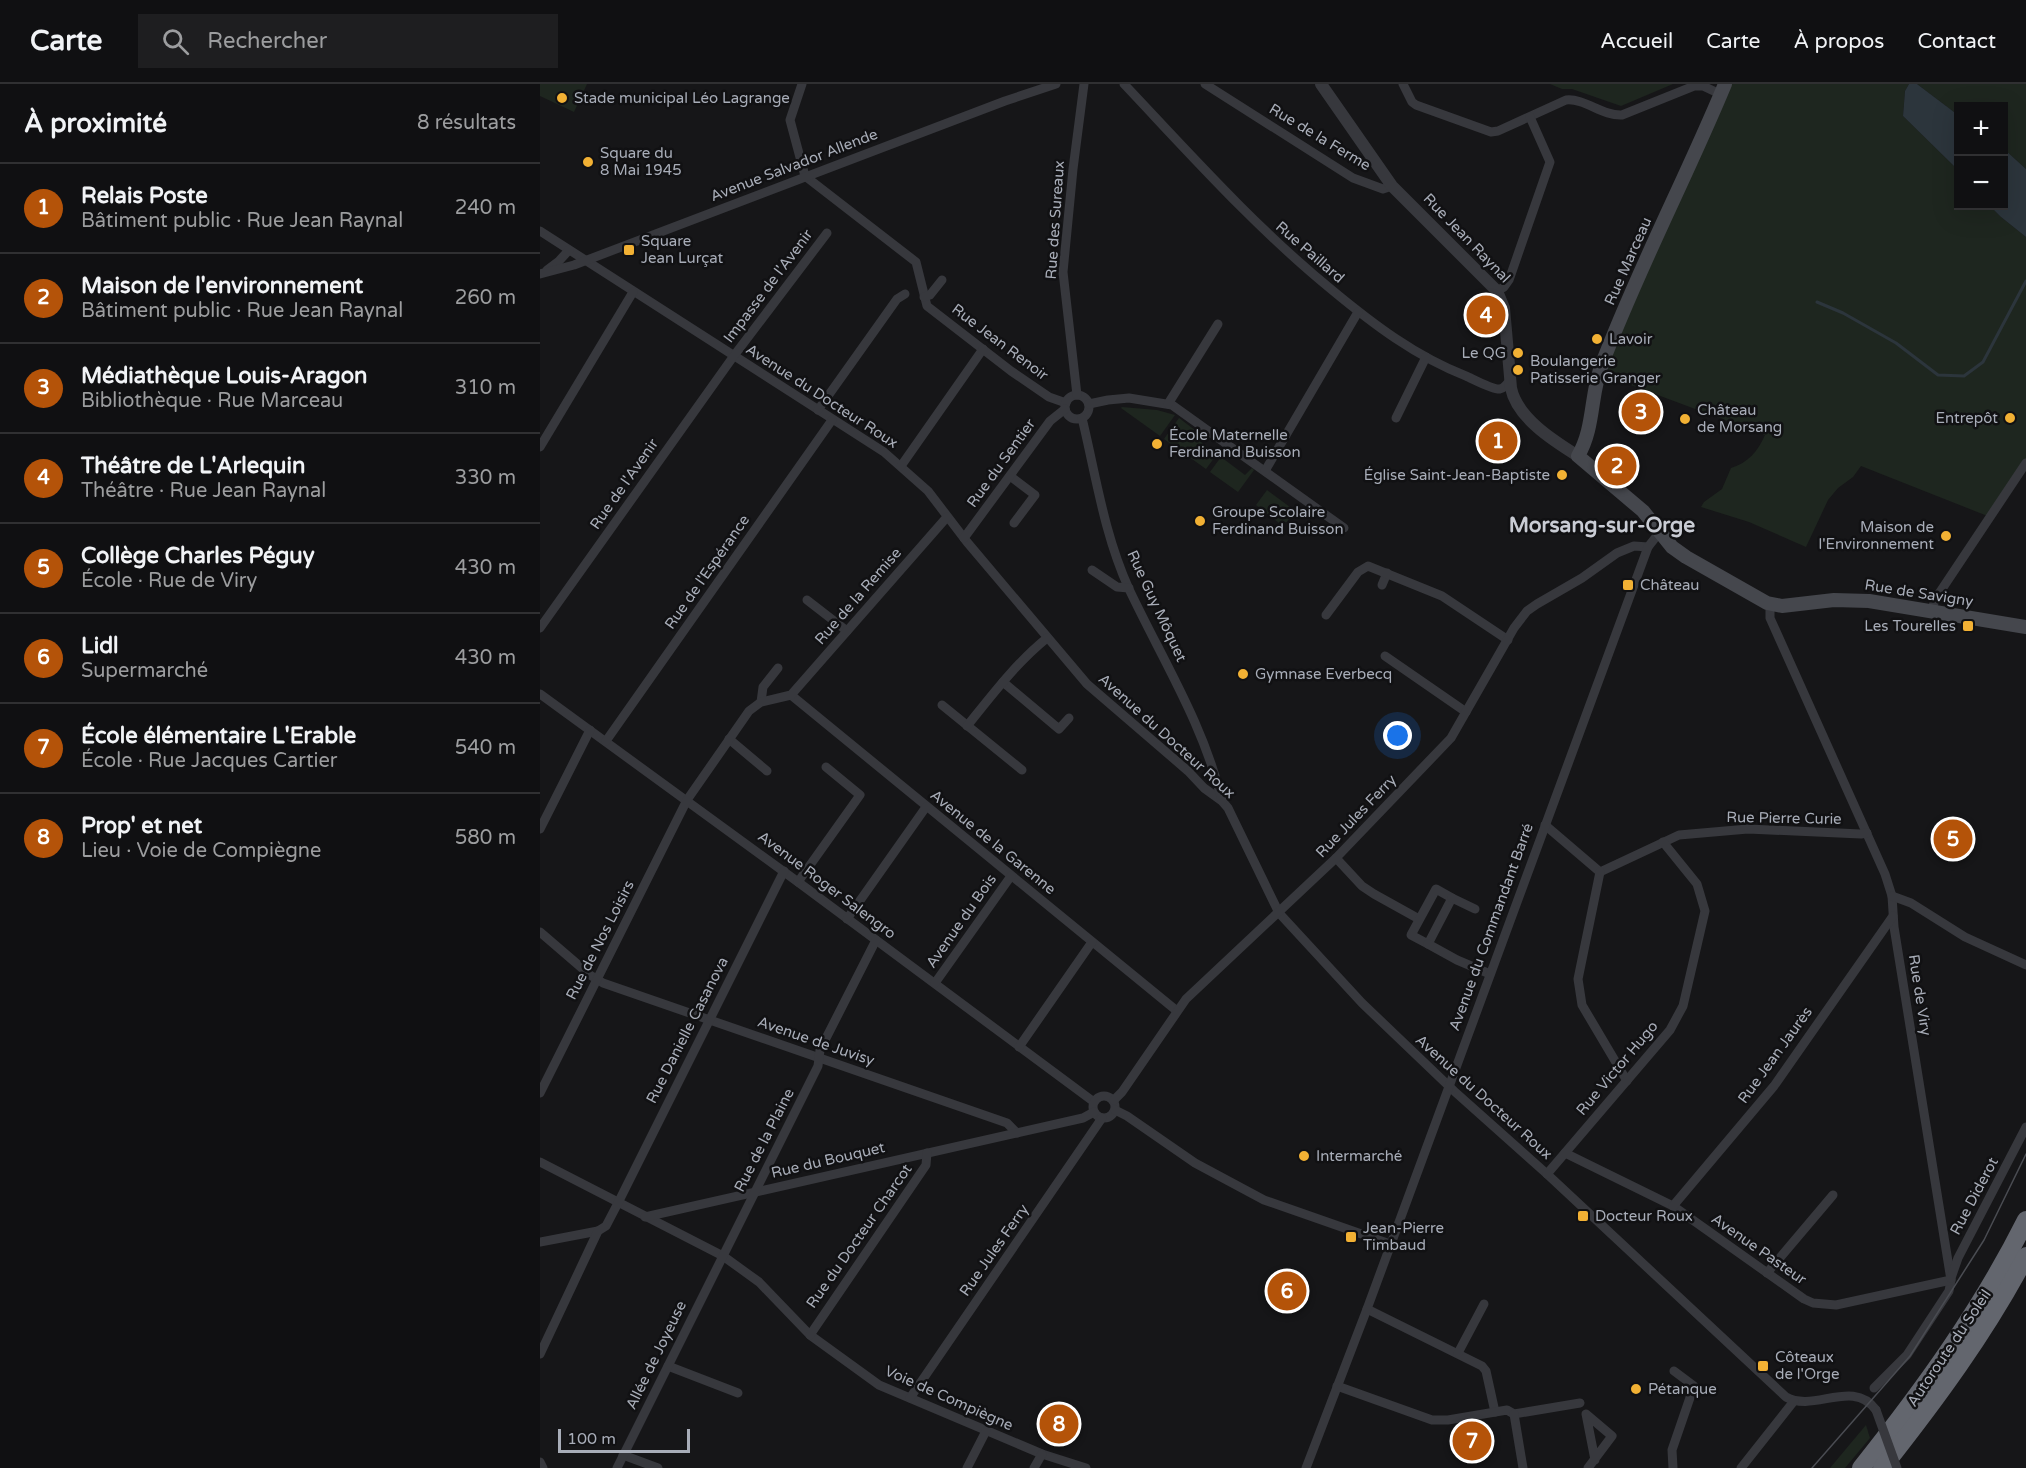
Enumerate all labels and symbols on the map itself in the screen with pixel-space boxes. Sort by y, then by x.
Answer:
place label: Stade municipal Léo Lagrange [574,89,790,107]
marker: Stade municipal Léo Lagrange [555,91,569,105]
street label: Rue de la Ferme [1266,100,1374,174]
street label: Avenue Salvador Allende [708,125,880,205]
place label: Square du 8 Mai 1945 [600,144,682,179]
marker: Square du 8 Mai 1945 [581,155,595,169]
street label: Rue des Sureaux [1042,160,1068,280]
street label: Rue Jean Raynal [1420,189,1514,287]
street label: Rue Marceau [1601,214,1655,308]
street label: Rue Paillard [1272,217,1348,287]
street label: Impasse de l'Avenir [720,226,817,346]
place label: Square Jean Lurçat [641,232,723,267]
marker: Square Jean Lurçat [622,243,636,257]
pin: 4 [1466,292,1506,338]
street label: Rue Jean Renoir [948,300,1052,384]
place label: Lavoir [1609,330,1653,348]
marker: Lavoir [1590,332,1604,346]
street label: Avenue du Docteur Roux [742,340,902,452]
place label: Le QG [1461,344,1506,362]
marker: Le QG [1511,346,1525,360]
place label: Boulangerie Patisserie Granger [1530,352,1661,387]
marker: Boulangerie Patisserie Granger [1511,363,1525,377]
pin: 3 [1622,390,1660,434]
place label: Château de Morsang [1697,401,1782,436]
place label: Entrepôt [1936,409,1998,427]
marker: Entrepôt [2003,411,2017,425]
marker: Château de Morsang [1678,412,1692,426]
street label: Rue du Sentier [963,415,1039,511]
pin: 1 [1478,418,1518,464]
place label: École Maternelle Ferdinand Buisson [1169,426,1301,461]
street label: Rue de l'Avenir [586,435,662,533]
marker: École Maternelle Ferdinand Buisson [1150,437,1164,451]
pin: 2 [1598,444,1636,488]
place label: Église Saint-Jean-Baptiste [1364,466,1550,484]
marker: Église Saint-Jean-Baptiste [1555,468,1569,482]
place label: Groupe Scolaire Ferdinand Buisson [1212,503,1344,538]
street label: Rue de l'Espérance [661,511,753,633]
district label: Morsang-sur-Orge [1509,513,1695,538]
marker: Groupe Scolaire Ferdinand Buisson [1193,514,1207,528]
place label: Maison de l'Environnement [1818,518,1934,553]
marker: Maison de l'Environnement [1939,529,1953,543]
street label: Rue de la Remise [811,544,905,648]
street label: Rue Guy Môquet [1123,547,1191,665]
place label: Château [1640,576,1699,594]
street label: Rue de Savigny [1863,576,1975,610]
marker: Château [1621,578,1635,592]
place label: Les Tourelles [1864,617,1956,635]
marker: Les Tourelles [1961,619,1975,633]
place label: Gymnase Everbecq [1255,665,1392,683]
marker: Gymnase Everbecq [1236,667,1250,681]
street label: Avenue du Docteur Roux [1095,670,1239,802]
your location [1383,721,1412,750]
street label: Rue Jules Ferry [1312,771,1400,861]
street label: Avenue de la Garenne [927,786,1059,898]
street label: Rue Pierre Curie [1726,808,1842,828]
pin: 5 [1934,816,1972,861]
street label: Avenue du Commandant Barré [1445,821,1537,1033]
street label: Avenue Roger Salengro [754,827,900,943]
street label: Avenue du Bois [922,871,1000,971]
street label: Rue de Nos Loisirs [562,877,638,1003]
street label: Rue de Viry [1905,953,1935,1037]
street label: Rue Danielle Casanova [642,954,732,1106]
street label: Rue Jean Jaurès [1734,1003,1816,1107]
street label: Avenue de Juvisy [755,1013,877,1069]
street label: Rue Victor Hugo [1572,1017,1662,1119]
street label: Avenue du Docteur Roux [1412,1031,1556,1163]
street label: Rue de la Plaine [730,1085,798,1195]
street label: Rue du Bouquet [769,1138,887,1182]
place label: Intermarché [1316,1147,1402,1165]
marker: Intermarché [1297,1149,1311,1163]
street label: Rue Diderot [1946,1154,2002,1238]
street label: Rue du Docteur Charcot [802,1160,916,1312]
street label: Rue Jules Ferry [956,1201,1032,1299]
place label: Docteur Roux [1595,1207,1693,1225]
marker: Docteur Roux [1576,1209,1590,1223]
street label: Avenue Pasteur [1708,1210,1810,1289]
place label: Jean-Pierre Timbaud [1363,1219,1444,1254]
marker: Jean-Pierre Timbaud [1344,1230,1358,1244]
pin: 6 [1268,1268,1306,1314]
street label: Autoroute du Soleil [1903,1286,1995,1410]
street label: Allée de Joyeuse [622,1298,690,1412]
place label: Côteaux de l'Orge [1775,1348,1839,1383]
marker: Côteaux de l'Orge [1756,1359,1770,1373]
street label: Voie de Compiègne [882,1362,1016,1434]
place label: Pétanque [1648,1380,1717,1398]
marker: Pétanque [1629,1382,1643,1396]
pin: 8 [1040,1402,1078,1446]
pin: 7 [1452,1418,1492,1464]
scale bar [558,1426,690,1454]

